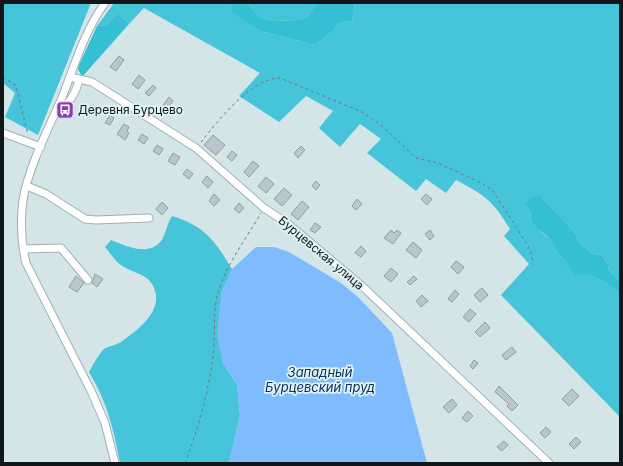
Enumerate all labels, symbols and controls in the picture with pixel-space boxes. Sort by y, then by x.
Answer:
bus stop icon: Деревня Бурцево [55,100,75,120]
place label: Деревня Бурцево [78,102,183,117]
street label: Бурцевская улица [276,212,367,293]
water label: Западный Бурцевский пруд [265,364,375,395]

